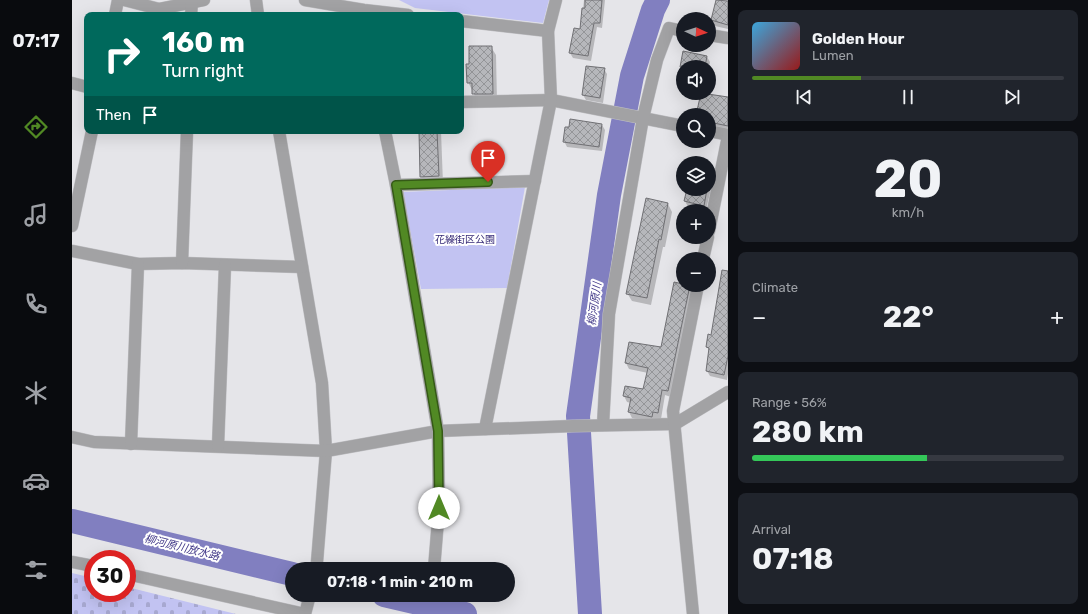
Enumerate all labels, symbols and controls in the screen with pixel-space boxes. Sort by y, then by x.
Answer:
north arrow [676,12,716,52]
map controls [676,12,716,292]
text: 160 m [162,26,245,59]
icon: right [96,28,148,80]
text: 07:17 [12,30,60,52]
text: Golden Hour [812,30,904,48]
text: Lumen [812,48,854,63]
text: Turn right [162,60,244,82]
button: sound [676,60,716,100]
icon: previous [793,86,815,108]
icon: pause [897,86,919,108]
icon: next [1001,86,1023,108]
icon: arrive [139,104,161,126]
text: Then [96,106,131,124]
button: search [676,108,716,148]
icon: directions [22,113,50,141]
pin [471,141,505,182]
icon: arrive [477,147,499,169]
text: 20 [873,148,943,210]
button: layers [676,156,716,196]
icon: music [22,201,50,229]
button: + [676,204,716,244]
text: km/h [892,205,924,220]
park label: 花繰街区公園 [435,234,495,246]
button: − [676,252,716,292]
water label: 柳河原川 [585,280,604,327]
text: Climate [752,280,798,295]
icon: phone [22,290,50,318]
text: 22° [883,299,934,335]
text: − [752,304,766,331]
text: + [1050,304,1064,331]
icon: climate [22,379,50,407]
text: Range · 56% [752,395,827,410]
text: 280 km [752,414,864,450]
icon: car [22,467,50,495]
position arrow [418,487,460,529]
text: Arrival [752,522,791,537]
water label: 柳河原川放水路 [143,532,222,563]
text: 07:18 [752,541,834,577]
speed limit sign: 30 [84,550,136,602]
icon: filters [22,556,50,584]
text: 07:18 · 1 min · 210 m [327,573,473,591]

